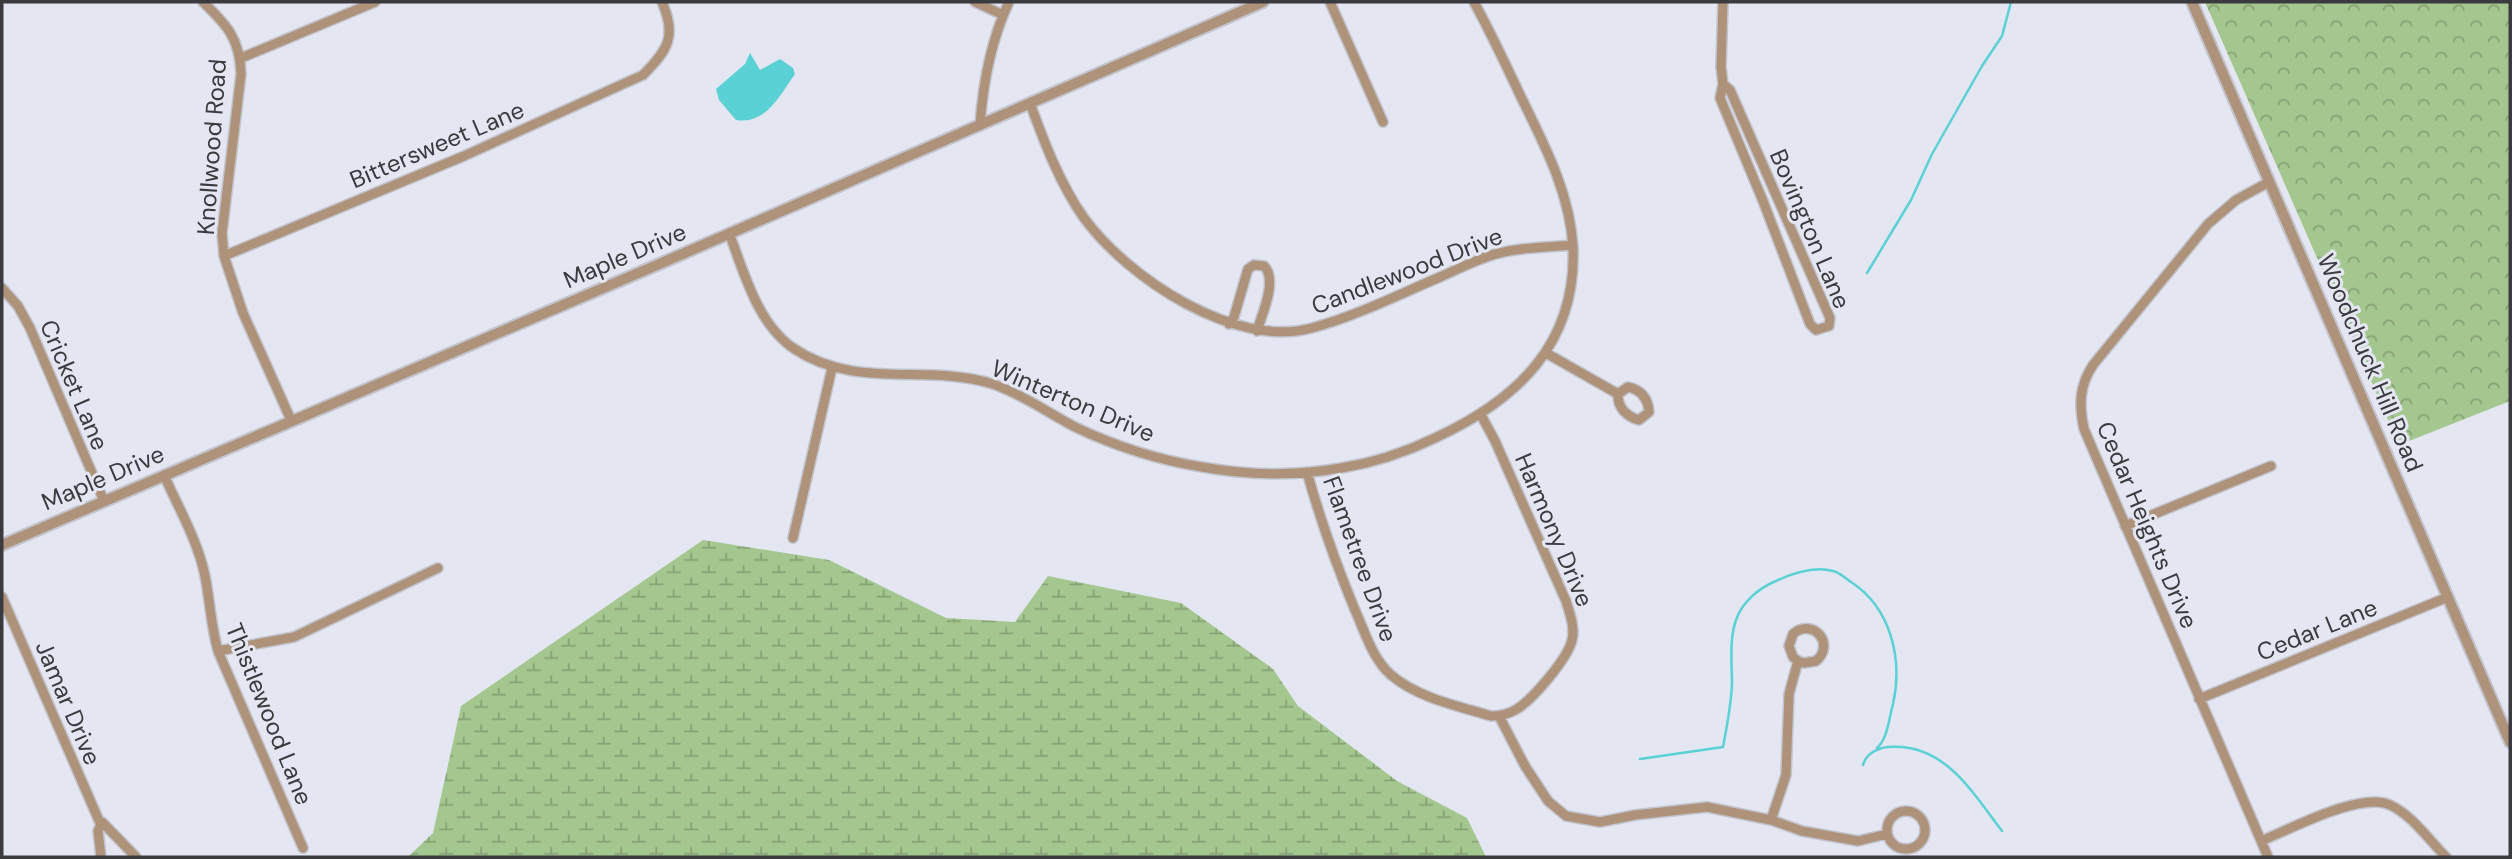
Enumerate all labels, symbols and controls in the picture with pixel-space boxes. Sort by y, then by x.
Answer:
street label: Knollwood Road [190,58,233,236]
street label: Bittersweet Lane [345,94,529,195]
street label: Bovington Lane [1763,144,1858,313]
street label: Maple Drive [559,216,691,295]
street label: Candlewood Drive [1307,220,1507,321]
street label: Woodchuck Hill Road [2310,249,2430,477]
street label: Cricket Lane [33,315,116,455]
street label: Winterton Drive [987,352,1160,449]
street label: Cedar Heights Drive [2090,417,2205,633]
street label: Maple Drive [37,438,169,517]
street label: Harmony Drive [1508,448,1601,611]
street label: Flametree Drive [1316,472,1405,646]
street label: Cedar Lane [2252,591,2382,668]
street label: Thistlewood Lane [219,618,320,809]
street label: Jamar Drive [28,636,108,769]

